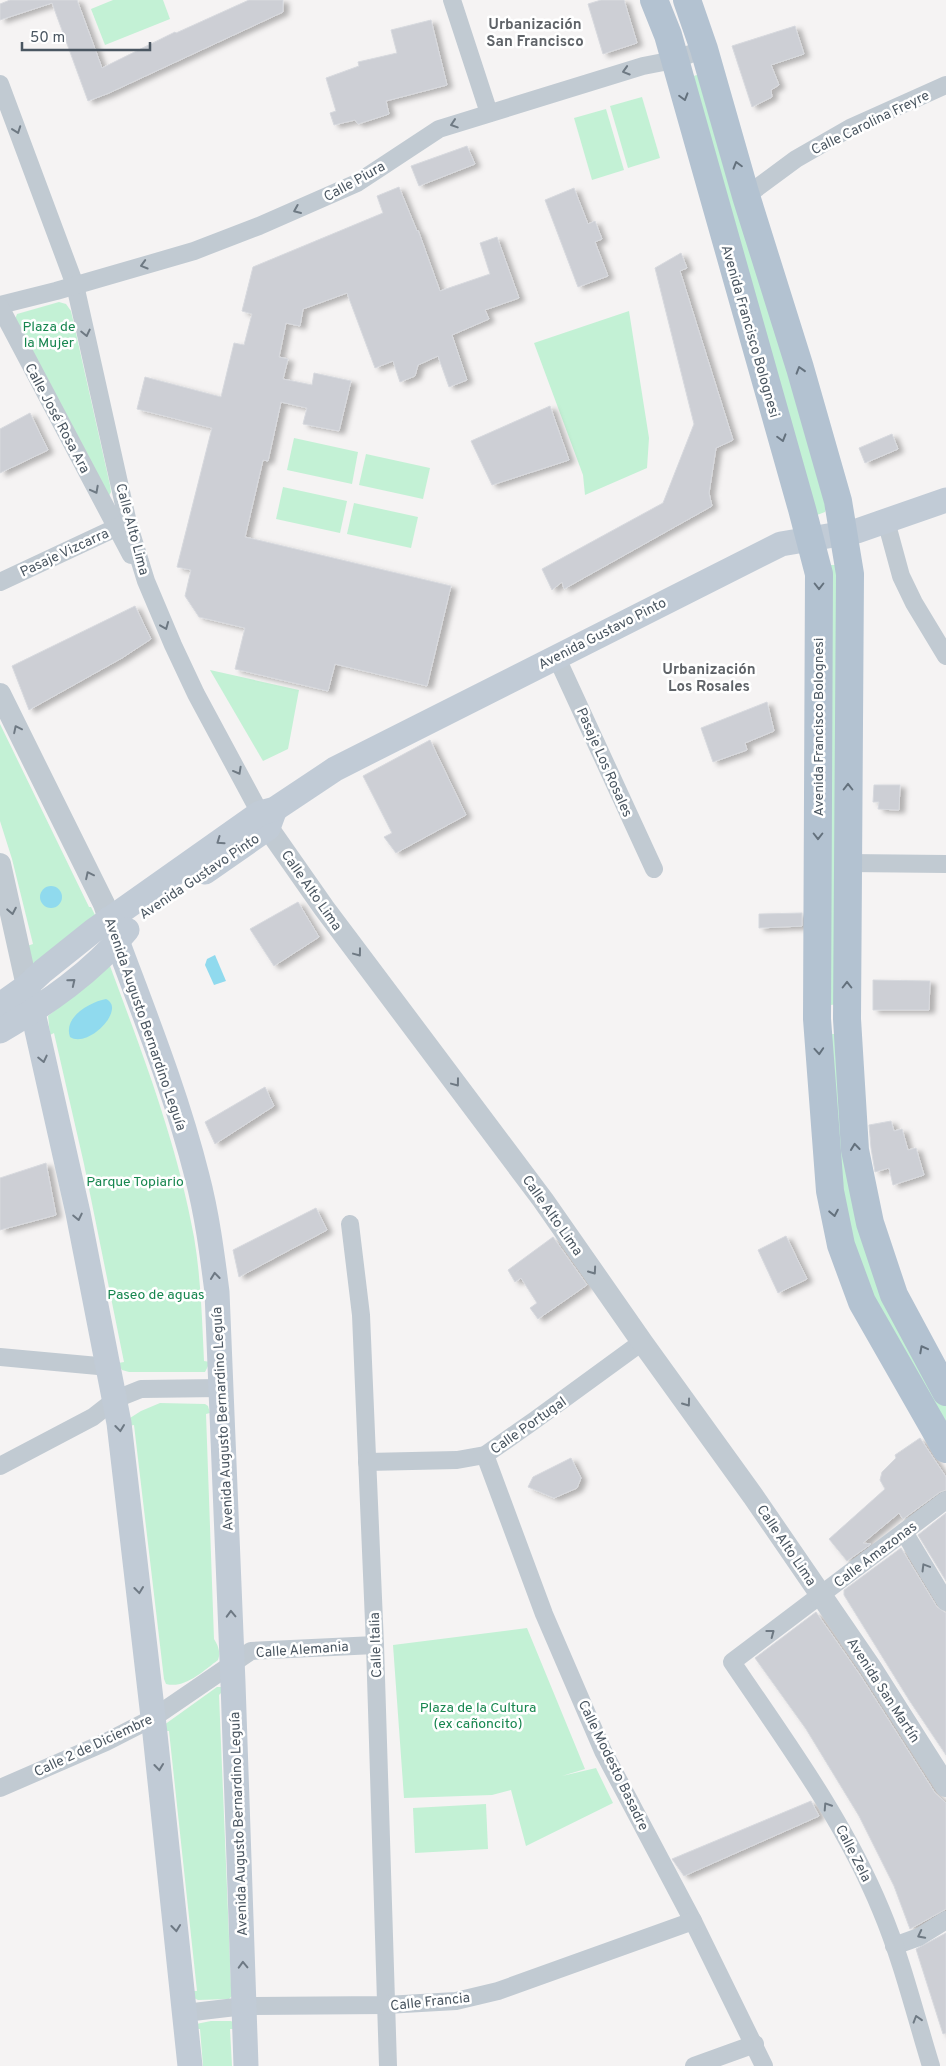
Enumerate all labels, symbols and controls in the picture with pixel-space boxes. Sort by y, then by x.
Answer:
district label: Urbanización San Francisco [486,16,584,52]
scale bar [22,20,150,52]
text: 50 m [30,29,65,48]
one-way arrow [623,65,631,75]
street label: Calle Carolina Freyre [809,87,932,159]
one-way arrow [679,92,689,100]
one-way arrow [451,119,459,129]
one-way arrow [11,125,21,134]
street label: Calle Piura [321,159,388,206]
one-way arrow [732,161,742,169]
one-way arrow [293,203,302,214]
street label: Avenida Francisco Bolognesi [717,243,782,420]
one-way arrow [141,259,149,269]
park label: Plaza de la Mujer [23,319,75,352]
one-way arrow [80,328,91,337]
street label: Calle José Rosa Ara [20,361,93,477]
one-way arrow [796,367,806,375]
one-way arrow [776,433,787,442]
street label: Calle Alto Lima [111,482,152,577]
one-way arrow [89,485,99,494]
street label: Pasaje Vizcarra [18,525,112,581]
one-way arrow [814,583,824,591]
street label: Avenida Gustavo Pinto [536,595,670,674]
one-way arrow [159,621,169,630]
street label: Avenida Francisco Bolognesi [811,638,828,816]
district label: Urbanización Los Rosales [662,661,756,697]
street label: Pasaje Los Rosales [572,705,635,820]
one-way arrow [13,725,24,734]
one-way arrow [232,766,242,775]
one-way arrow [843,783,853,791]
street label: Avenida Gustavo Pinto [137,831,263,924]
one-way arrow [813,833,823,841]
one-way arrow [216,835,226,844]
street label: Calle Alto Lima [277,847,345,934]
one-way arrow [85,871,95,880]
one-way arrow [6,907,16,915]
street label: Avenida Augusto Bernardino Leguía [100,916,189,1133]
one-way arrow [353,947,361,956]
one-way arrow [66,979,75,988]
one-way arrow [842,981,852,988]
one-way arrow [813,1048,824,1056]
one-way arrow [37,1054,48,1063]
one-way arrow [450,1077,459,1087]
one-way arrow [850,1143,861,1151]
street label: Calle Alto Lima [518,1172,586,1259]
park label: Parque Topiario [86,1174,184,1191]
one-way arrow [828,1209,839,1218]
one-way arrow [73,1213,83,1222]
one-way arrow [587,1265,596,1275]
one-way arrow [210,1272,221,1280]
park label: Paseo de aguas [107,1287,205,1304]
street label: Avenida Augusto Bernardino Leguía [209,1306,238,1531]
one-way arrow [919,1346,929,1355]
street label: Calle Portugal [488,1394,570,1459]
one-way arrow [681,1398,690,1407]
one-way arrow [114,1425,125,1433]
street label: Calle Alto Lima [752,1502,819,1590]
street label: Calle Amazonas [831,1519,921,1592]
one-way arrow [921,1564,931,1573]
one-way arrow [133,1586,144,1594]
one-way arrow [225,1609,236,1617]
street label: Calle Italia [367,1612,386,1678]
one-way arrow [765,1630,775,1639]
street label: Avenida San Martín [843,1635,923,1746]
street label: Calle Alemania [255,1639,349,1662]
street label: Calle Modesto Basadre [574,1698,652,1834]
park label: Plaza de la Cultura (ex cañoncito) [420,1700,536,1733]
street label: Calle 2 de Diciembre [32,1711,156,1781]
street label: Avenida Augusto Bernardino Leguía [227,1711,252,1936]
one-way arrow [153,1763,164,1771]
one-way arrow [824,1802,834,1811]
street label: Calle Zela [831,1822,874,1885]
one-way arrow [170,1925,181,1933]
one-way arrow [917,1929,926,1939]
one-way arrow [238,1961,248,1968]
street label: Calle Francia [389,1990,471,2015]
one-way arrow [912,2016,922,2024]

